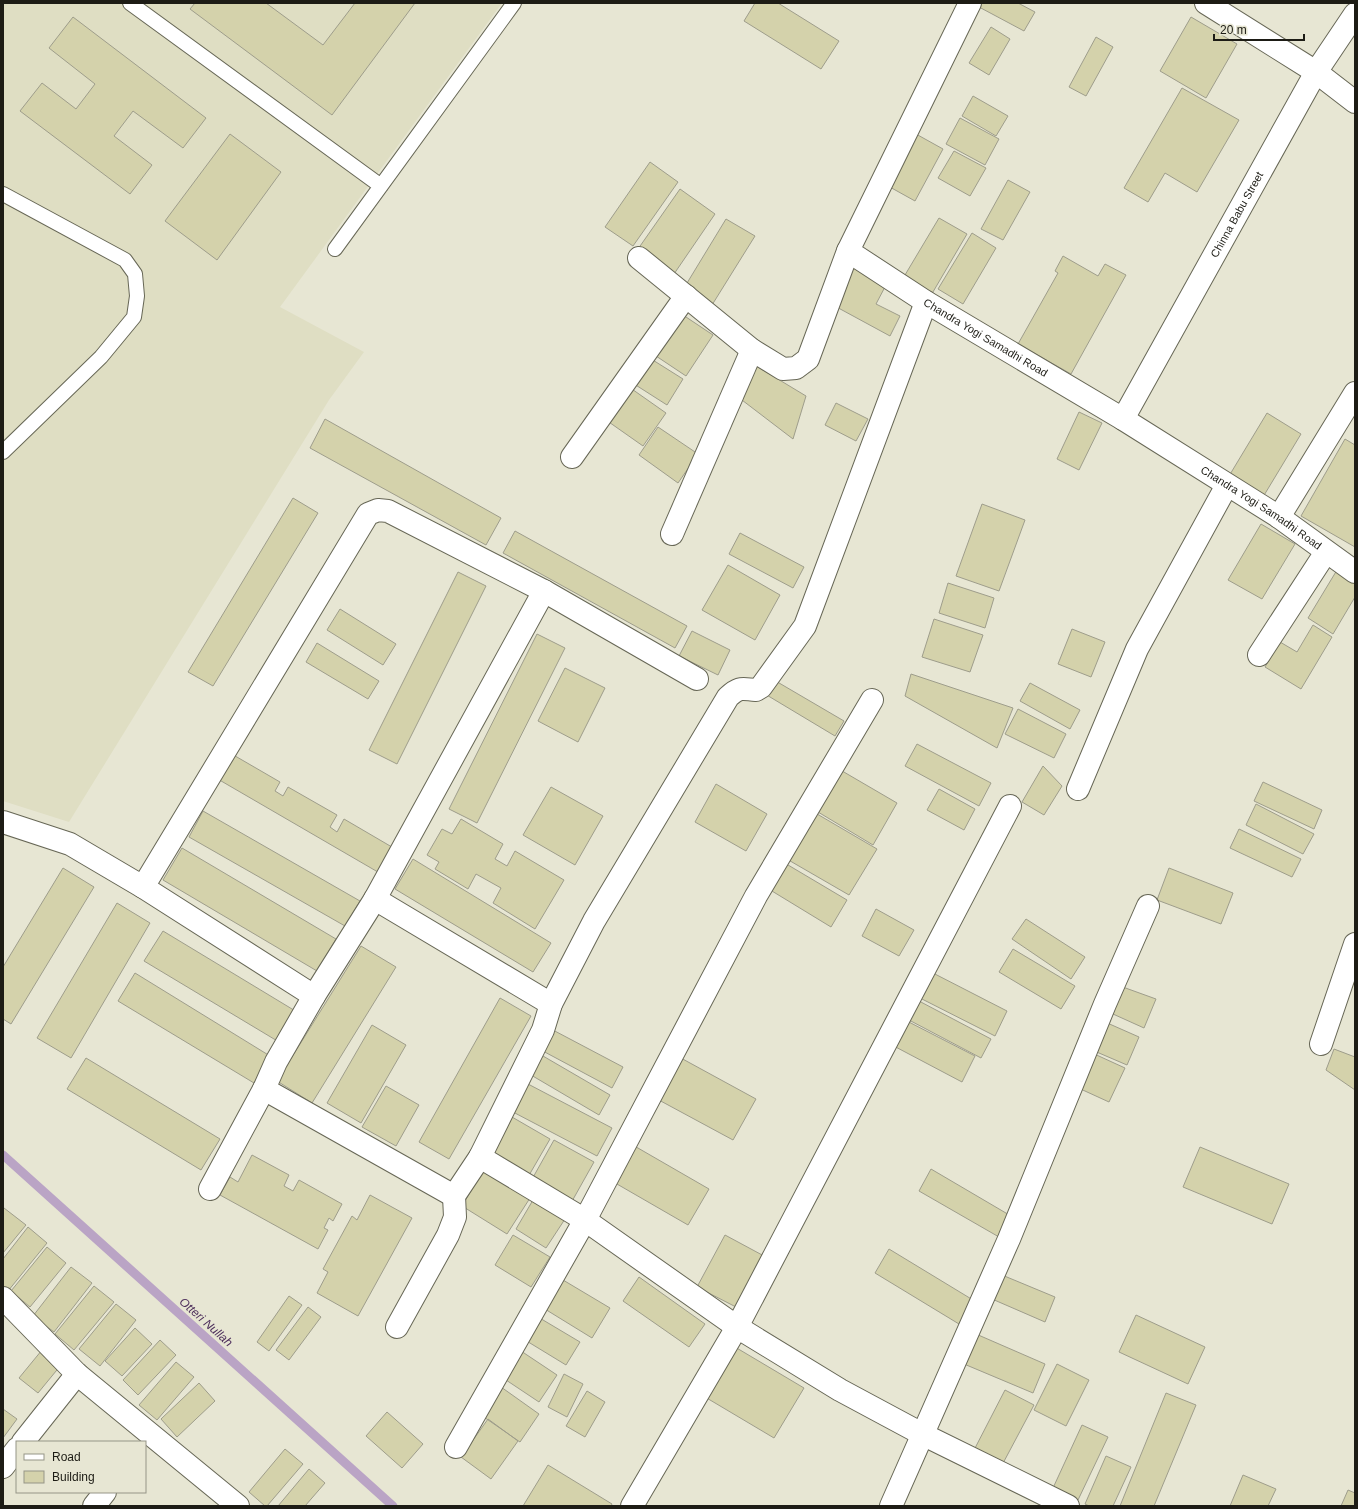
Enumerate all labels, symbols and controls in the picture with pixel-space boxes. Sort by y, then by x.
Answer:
scale bar [1214,16,1304,42]
text: 20 m [1220,23,1247,37]
street label: Chinna Babu Street [1208,170,1265,259]
street label: Chandra Yogi Samadhi Road [922,296,1050,379]
street label: Chandra Yogi Samadhi Road [1199,464,1324,552]
water label: Otteri Nullah [177,1294,236,1350]
legend [16,1441,146,1493]
text: Road [52,1450,81,1464]
text: Building [52,1470,95,1484]

